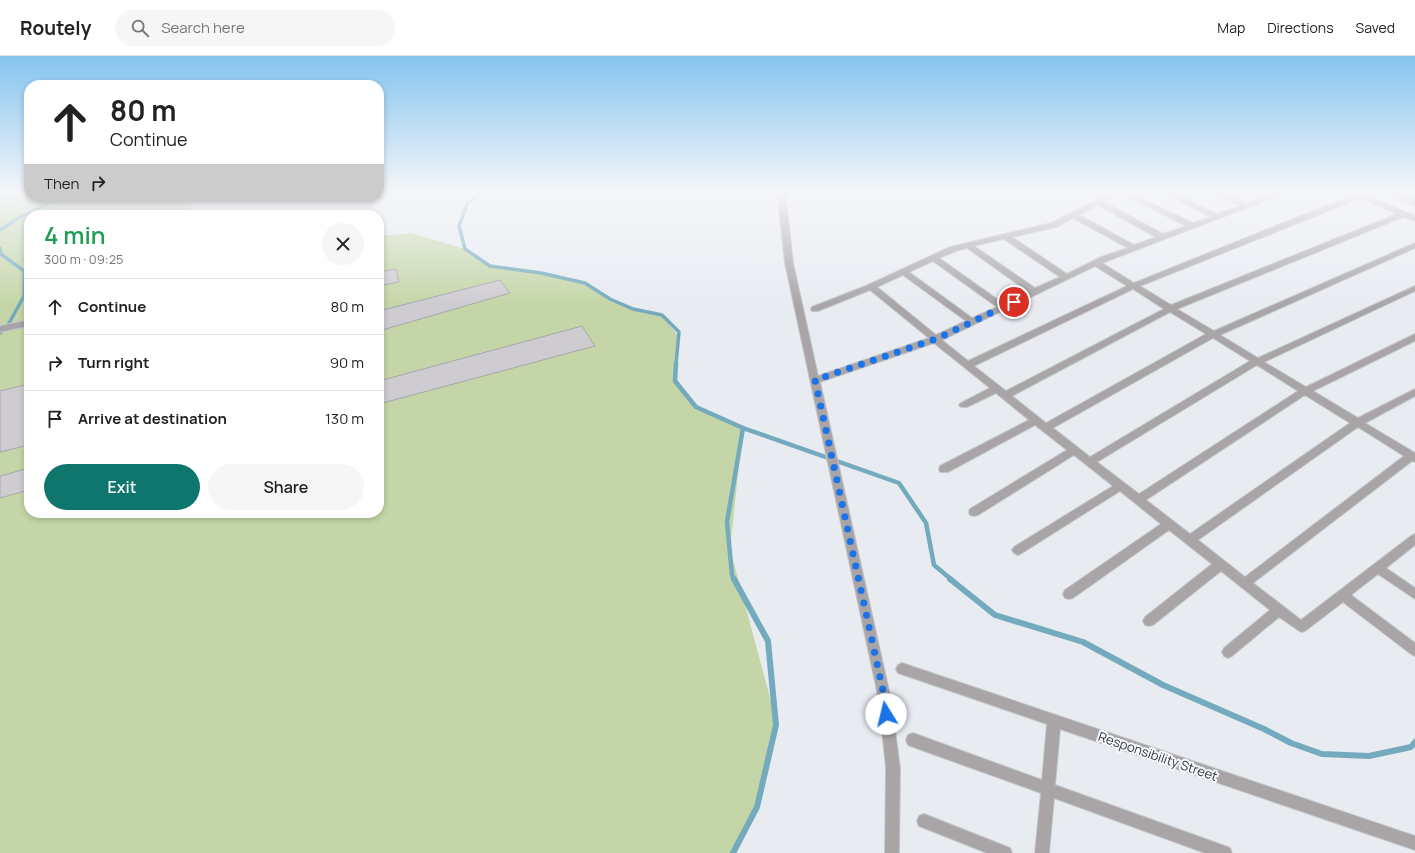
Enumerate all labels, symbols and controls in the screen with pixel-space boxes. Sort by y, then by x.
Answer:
search box [115,10,395,46]
text: Routely [20,15,91,41]
icon: search [129,17,151,39]
text: Search here [161,17,245,38]
text: Map [1217,18,1245,37]
text: Directions [1267,18,1334,37]
text: Saved [1356,18,1395,37]
text: 80 m [110,91,176,129]
icon: ahead [44,96,96,148]
text: Continue [110,127,188,151]
icon: right [87,172,109,194]
text: Then [44,173,79,194]
text: 4 min [44,218,106,251]
button: close [322,223,364,265]
text: 300 m · 09:25 [44,250,124,268]
pin [997,285,1031,319]
icon: arrive [1003,291,1025,313]
icon: ahead [44,296,66,318]
text: Continue [78,296,146,317]
text: 80 m [330,296,364,317]
icon: right [44,352,66,374]
text: Turn right [78,352,149,373]
text: 90 m [330,352,364,373]
icon: arrive [44,408,66,430]
text: Arrive at destination [78,408,227,429]
text: 130 m [325,408,364,429]
button: Exit [44,464,200,510]
button: Share [208,464,364,510]
position arrow [865,693,907,735]
street label: Responsibility Street [1096,727,1220,785]

